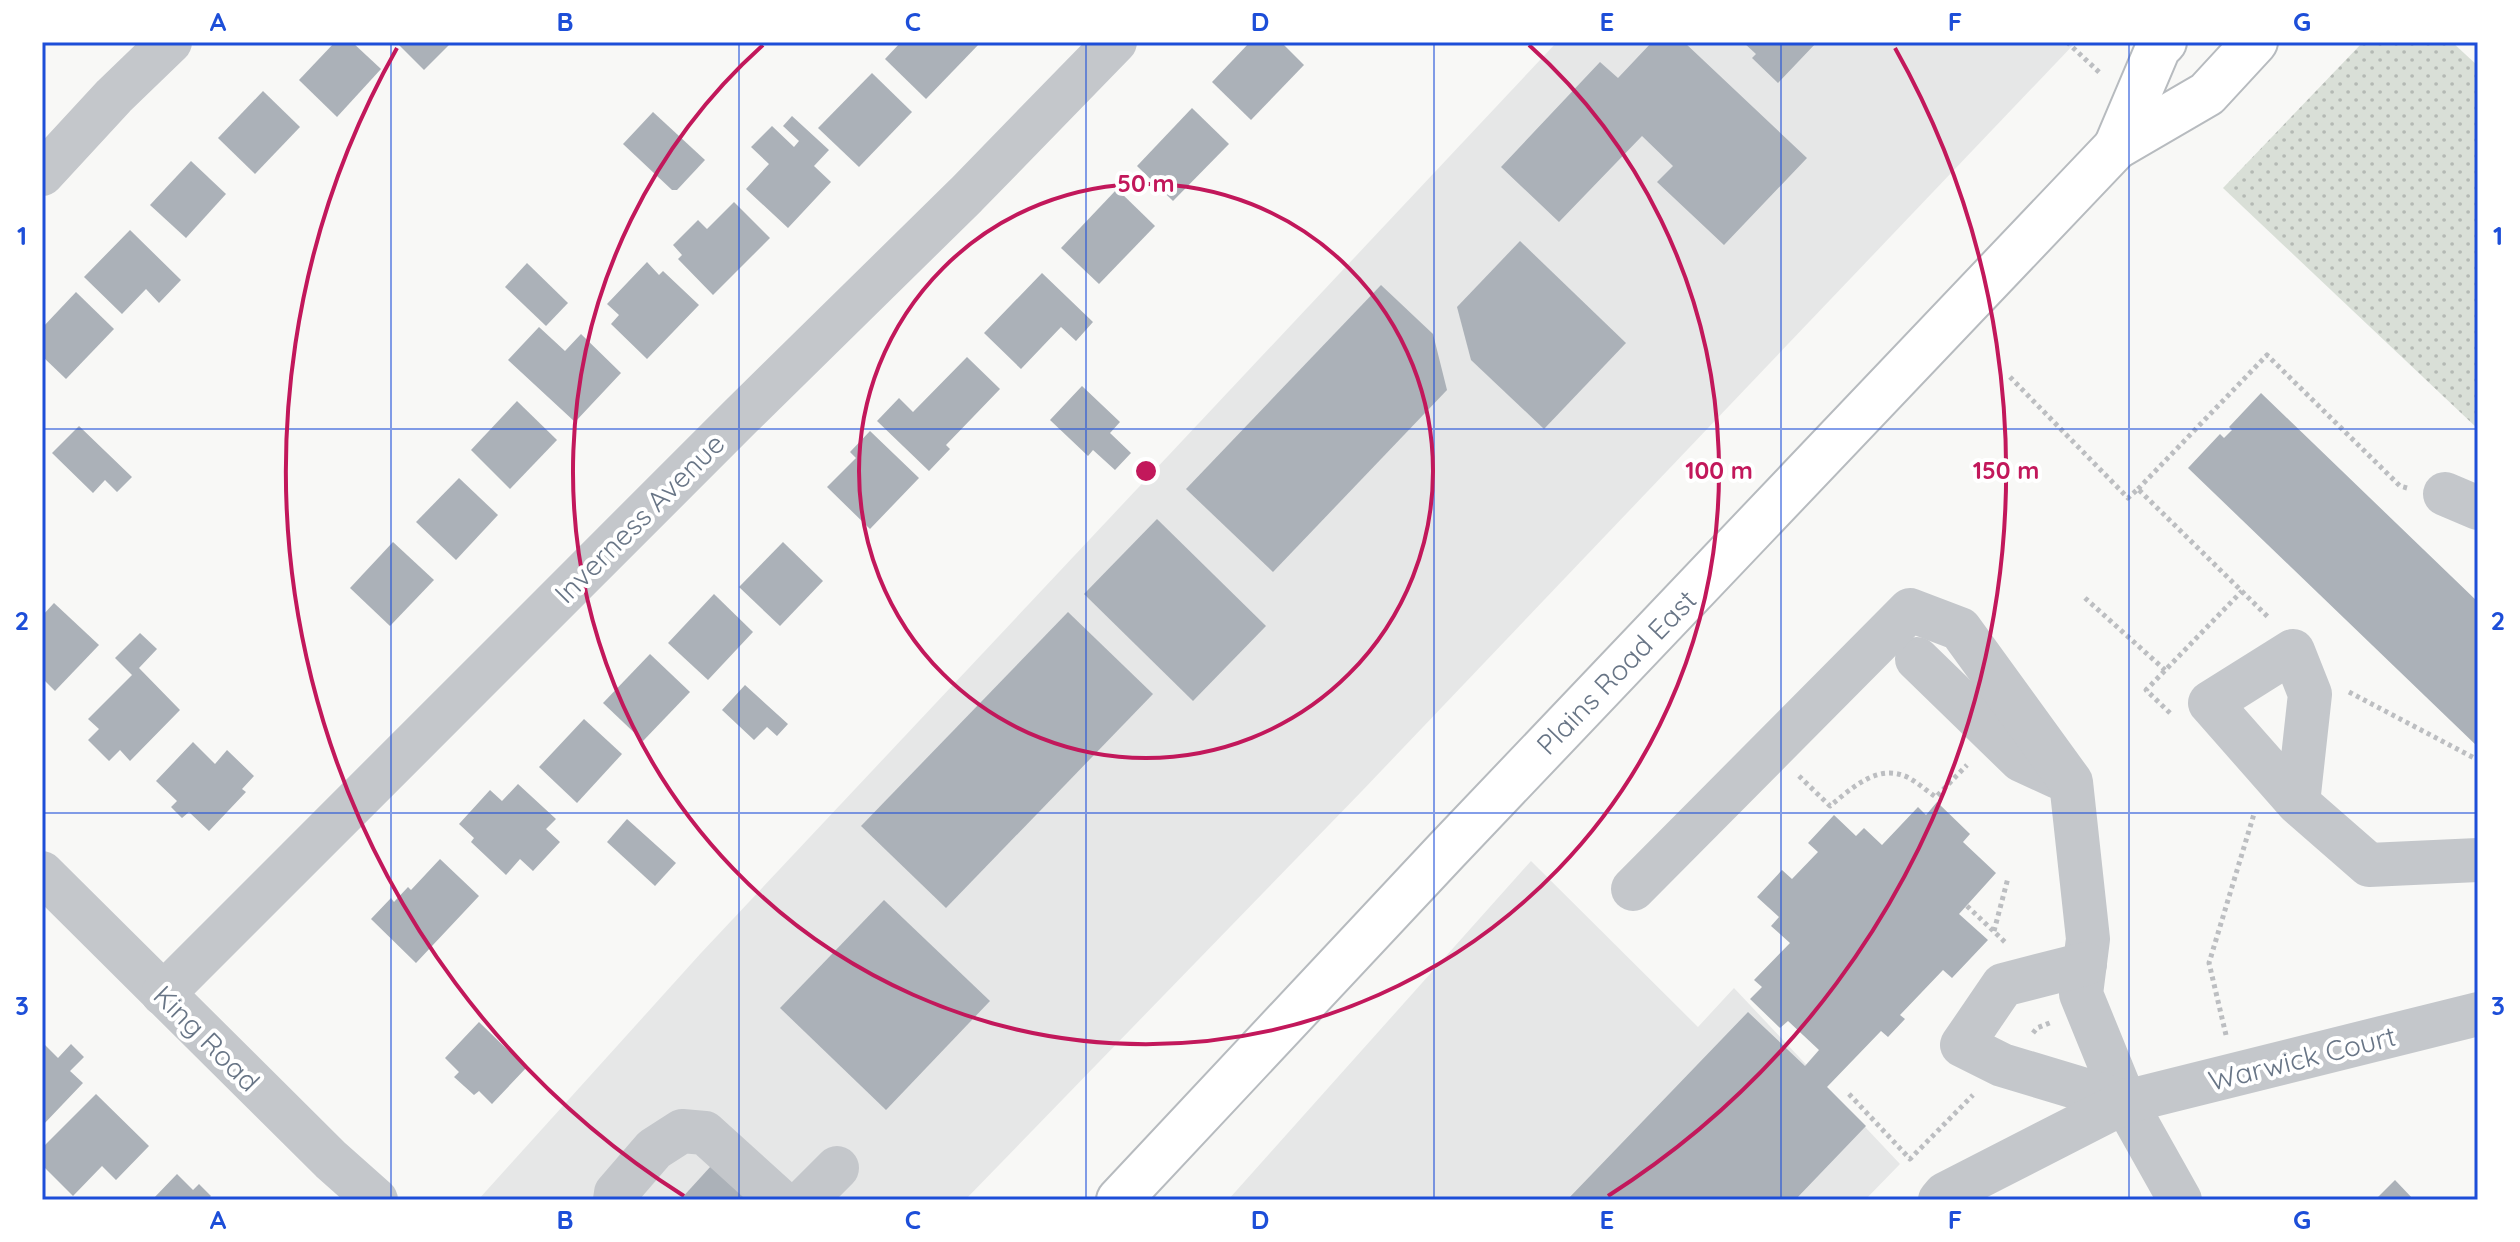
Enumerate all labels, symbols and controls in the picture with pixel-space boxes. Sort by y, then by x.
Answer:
text: A [210,5,227,38]
text: B [556,5,574,38]
text: C [905,5,921,38]
text: D [1251,5,1269,38]
text: E [1600,5,1614,38]
text: F [1948,5,1962,38]
text: G [2293,5,2311,38]
text: 50 m [1117,168,1175,198]
text: 1 [17,219,27,252]
text: 1 [2493,219,2503,252]
street label: Inverness Avenue [547,426,731,610]
text: 100 m [1685,455,1753,485]
text: 150 m [1973,455,2039,485]
centre of rings [1132,457,1160,485]
street label: Plains Road East [1529,582,1703,762]
text: 2 [15,604,29,637]
text: 2 [2491,604,2505,637]
street label: King Road [147,978,267,1098]
text: 3 [15,989,29,1022]
text: 3 [2491,989,2505,1022]
street label: Warwick Court [2205,1018,2399,1098]
text: A [210,1203,227,1236]
text: B [556,1203,574,1236]
text: C [905,1203,921,1236]
text: D [1251,1203,1269,1236]
text: E [1600,1203,1614,1236]
text: F [1948,1203,1962,1236]
text: G [2293,1203,2311,1236]

